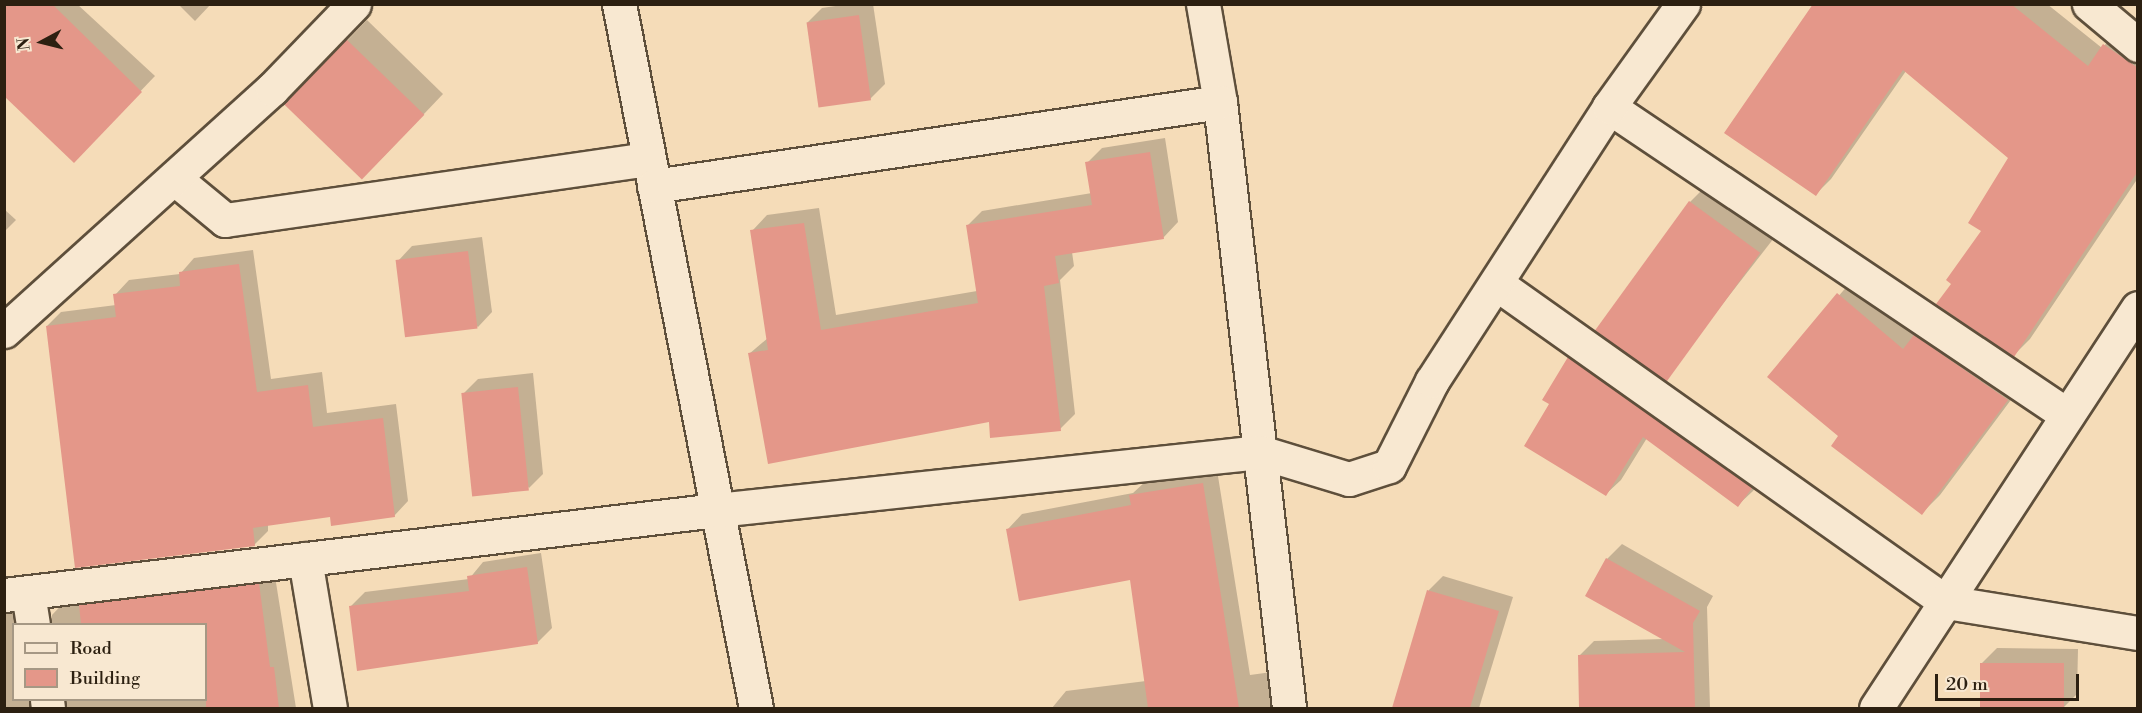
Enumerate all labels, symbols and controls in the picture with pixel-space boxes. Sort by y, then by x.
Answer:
north arrow [12,12,72,72]
text: N [13,37,35,52]
legend [12,623,207,701]
text: Road [70,637,112,660]
scale bar [1938,662,2082,700]
text: Building [70,667,140,690]
text: 20 m [1946,673,1988,696]

